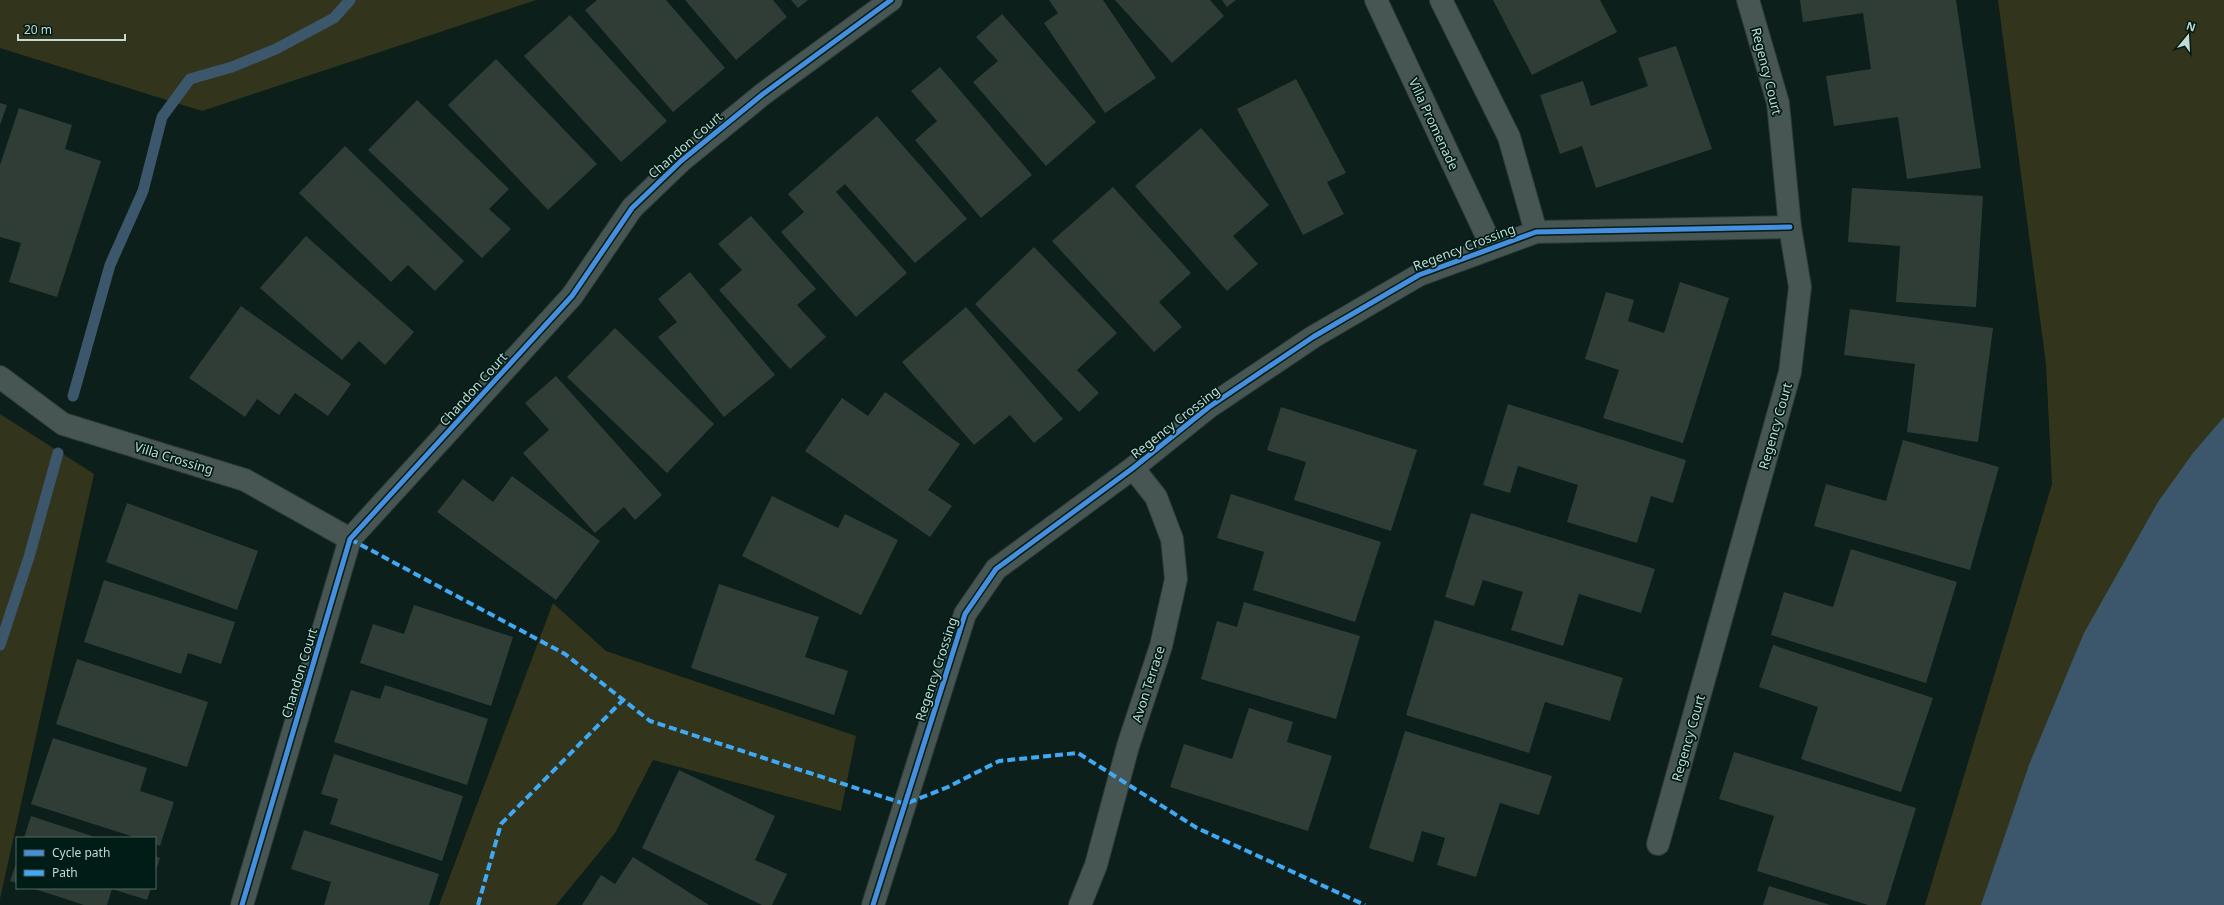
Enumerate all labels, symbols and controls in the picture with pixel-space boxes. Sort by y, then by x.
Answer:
scale bar [18,16,125,42]
north arrow [2168,16,2208,56]
text: N [2185,17,2198,35]
text: 20 m [24,21,52,38]
street label: Regency Court [1747,26,1787,117]
street label: Villa Promenade [1405,75,1463,173]
street label: Chandon Court [644,107,726,182]
street label: Regency Crossing [1410,219,1518,275]
street label: Chandon Court [435,348,511,430]
street label: Regency Court [1754,380,1796,471]
street label: Regency Crossing [1127,382,1223,462]
street label: Villa Crossing [132,437,216,479]
street label: Regency Crossing [911,615,961,723]
street label: Chandon Court [277,626,321,720]
street label: Avon Terrace [1127,644,1169,724]
street label: Regency Court [1667,692,1709,783]
legend [16,837,156,889]
text: Cycle path [52,844,110,861]
text: Path [52,864,78,881]

